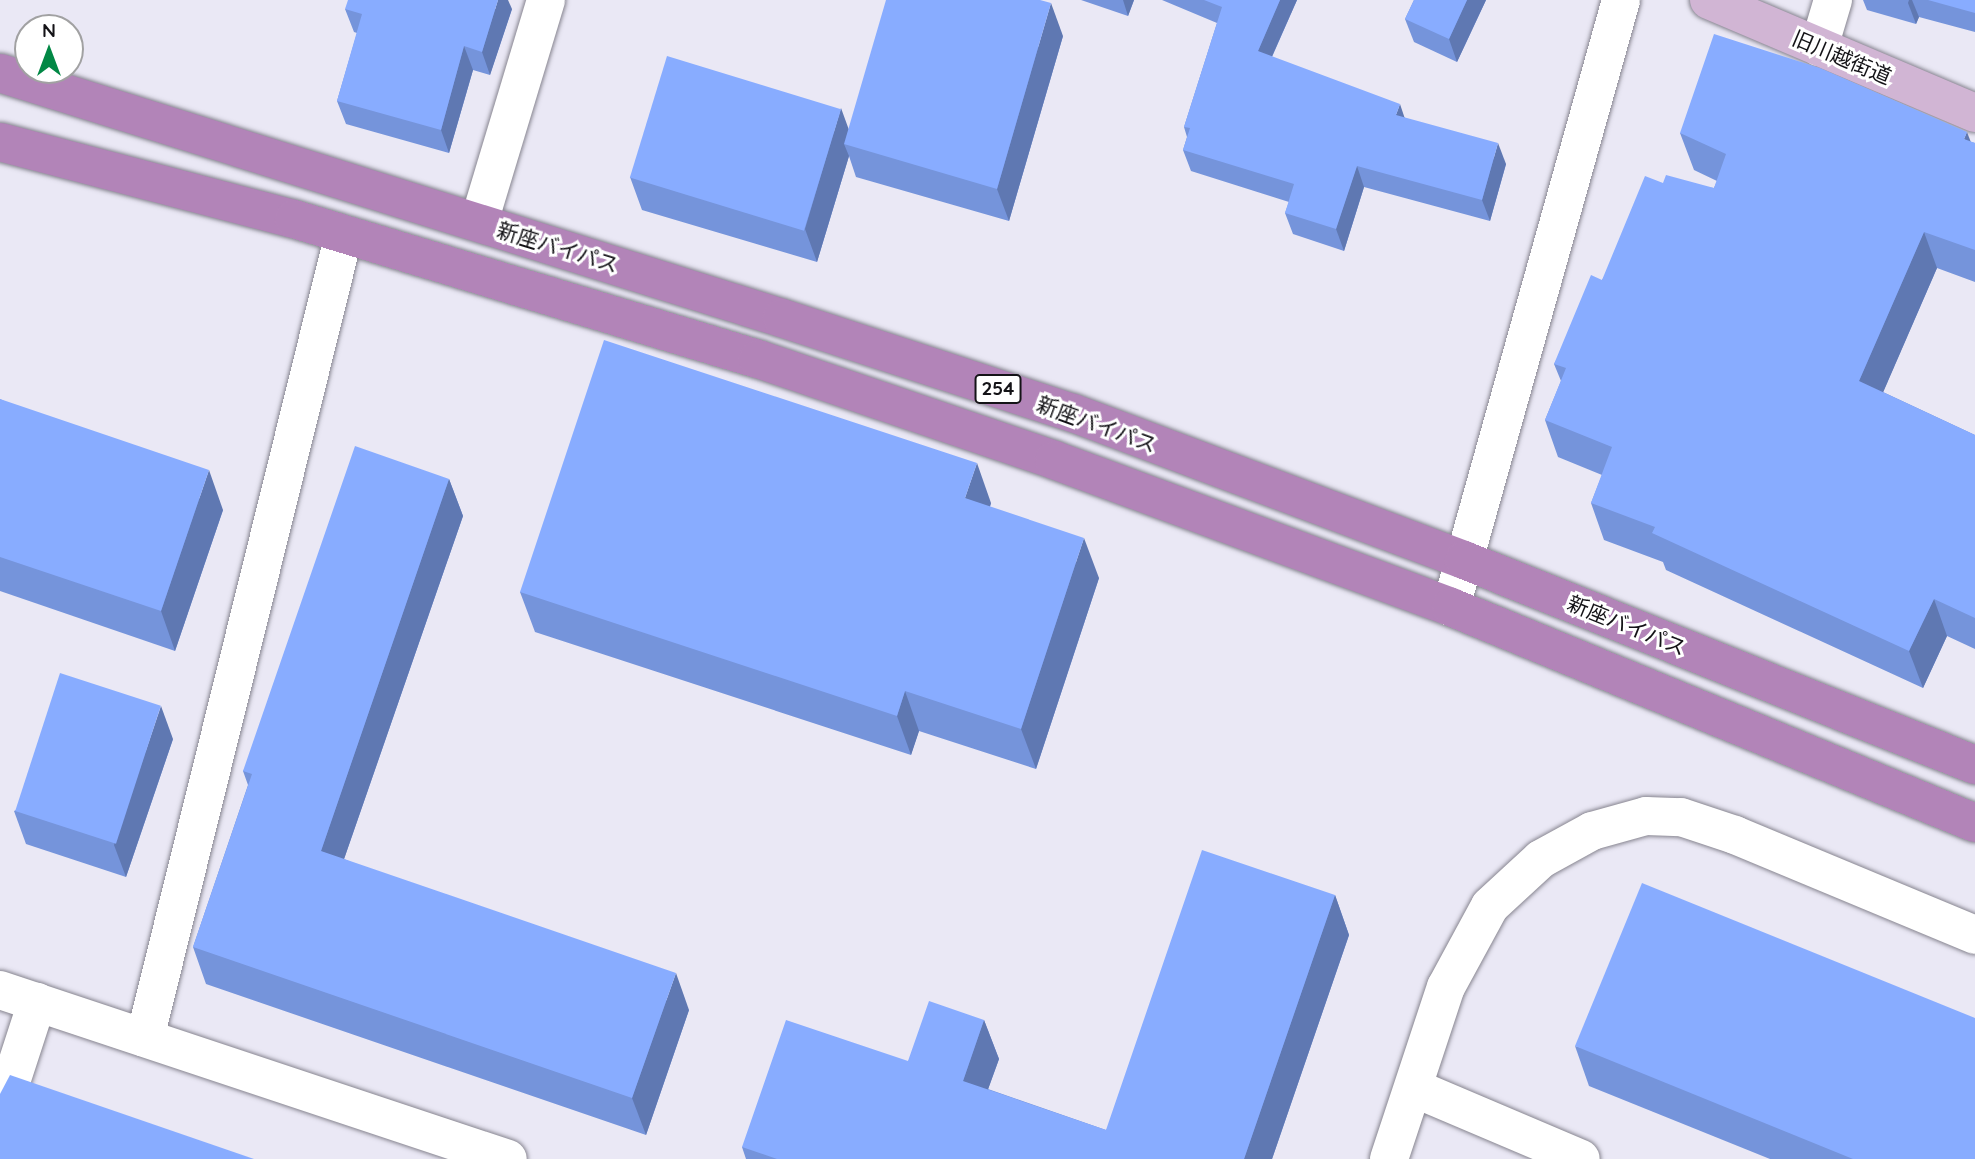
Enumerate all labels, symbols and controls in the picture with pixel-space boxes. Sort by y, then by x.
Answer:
north arrow [14,14,84,84]
text: N [42,18,56,42]
street label: 旧川越街道 [1789,25,1895,89]
street label: 新座バイパス [494,217,622,277]
road number: 254 [974,374,1023,404]
street label: 新座バイパス [1033,391,1161,457]
street label: 新座バイパス [1564,590,1690,660]

